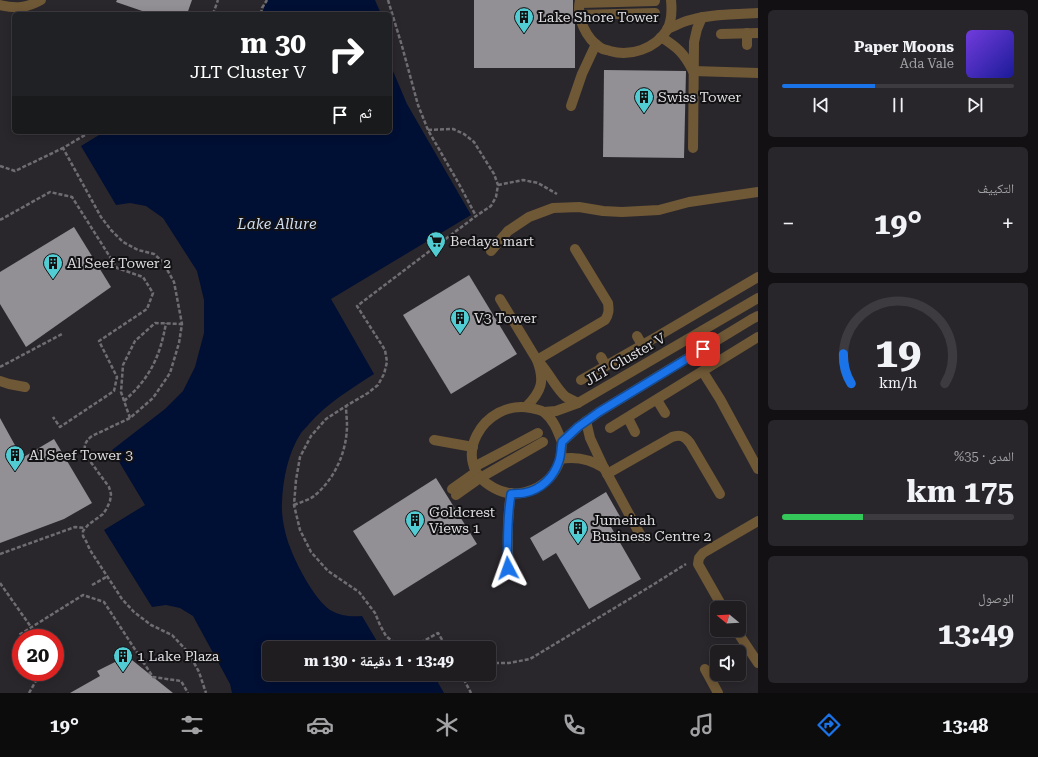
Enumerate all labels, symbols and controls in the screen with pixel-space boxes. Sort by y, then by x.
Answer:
building icon: Lake Shore Tower [513,6,535,34]
place label: Lake Shore Tower [538,9,659,25]
text: 30 m [241,27,306,60]
icon: right [320,28,372,80]
text: Paper Moons [854,38,954,56]
text: Ada Vale [900,56,954,71]
text: JLT Cluster V [190,61,306,82]
building icon: Swiss Tower [633,86,655,114]
place label: Swiss Tower [658,89,741,105]
icon: previous [810,94,832,116]
icon: pause [887,94,909,116]
icon: next [964,94,986,116]
icon: arrive [329,104,351,126]
text: ثم [359,104,372,122]
text: التكييف [978,181,1014,196]
text: 19° [874,206,922,241]
text: − [782,211,794,236]
text: + [1002,211,1014,236]
water label: Lake Allure [236,215,317,233]
supermarket icon: Bedaya mart [425,230,447,258]
place label: Bedaya mart [450,233,534,249]
building icon: Al Seef Tower 2 [42,252,64,280]
place label: Al Seef Tower 2 [67,255,171,271]
building icon: V3 Tower [449,307,471,335]
place label: V3 Tower [474,310,537,326]
text: 19 [875,328,921,377]
street label: JLT Cluster V [582,329,668,389]
pin [686,332,720,366]
icon: arrive [692,338,714,360]
text: km/h [879,375,917,391]
building icon: Al Seef Tower 3 [4,444,26,472]
place label: Al Seef Tower 3 [29,447,133,463]
text: المدى · 35% [954,449,1014,464]
text: 175 km [906,474,1014,509]
place label: Goldcrest Views 1 [429,504,495,536]
building icon: Goldcrest Views 1 [404,509,426,537]
place label: Jumeirah Business Centre 2 [592,512,711,544]
building icon: Jumeirah Business Centre 2 [567,517,589,545]
position arrow [487,547,529,589]
text: الوصول [978,591,1014,606]
north arrow [710,601,746,637]
map controls [710,601,746,681]
text: 13:49 [937,616,1014,651]
speed limit sign: 20 [12,629,64,681]
building icon: 1 Lake Plaza [112,645,134,673]
button: sound [710,645,746,681]
place label: 1 Lake Plaza [137,648,220,664]
text: 13:49 · 1 دقيقة · 130 m [304,652,454,670]
icon: filters [178,711,206,739]
icon: car [306,711,334,739]
icon: climate [433,711,461,739]
icon: phone [560,711,588,739]
icon: music [688,711,716,739]
icon: directions [815,711,843,739]
text: 19° [50,715,79,736]
text: 13:48 [942,715,988,736]

